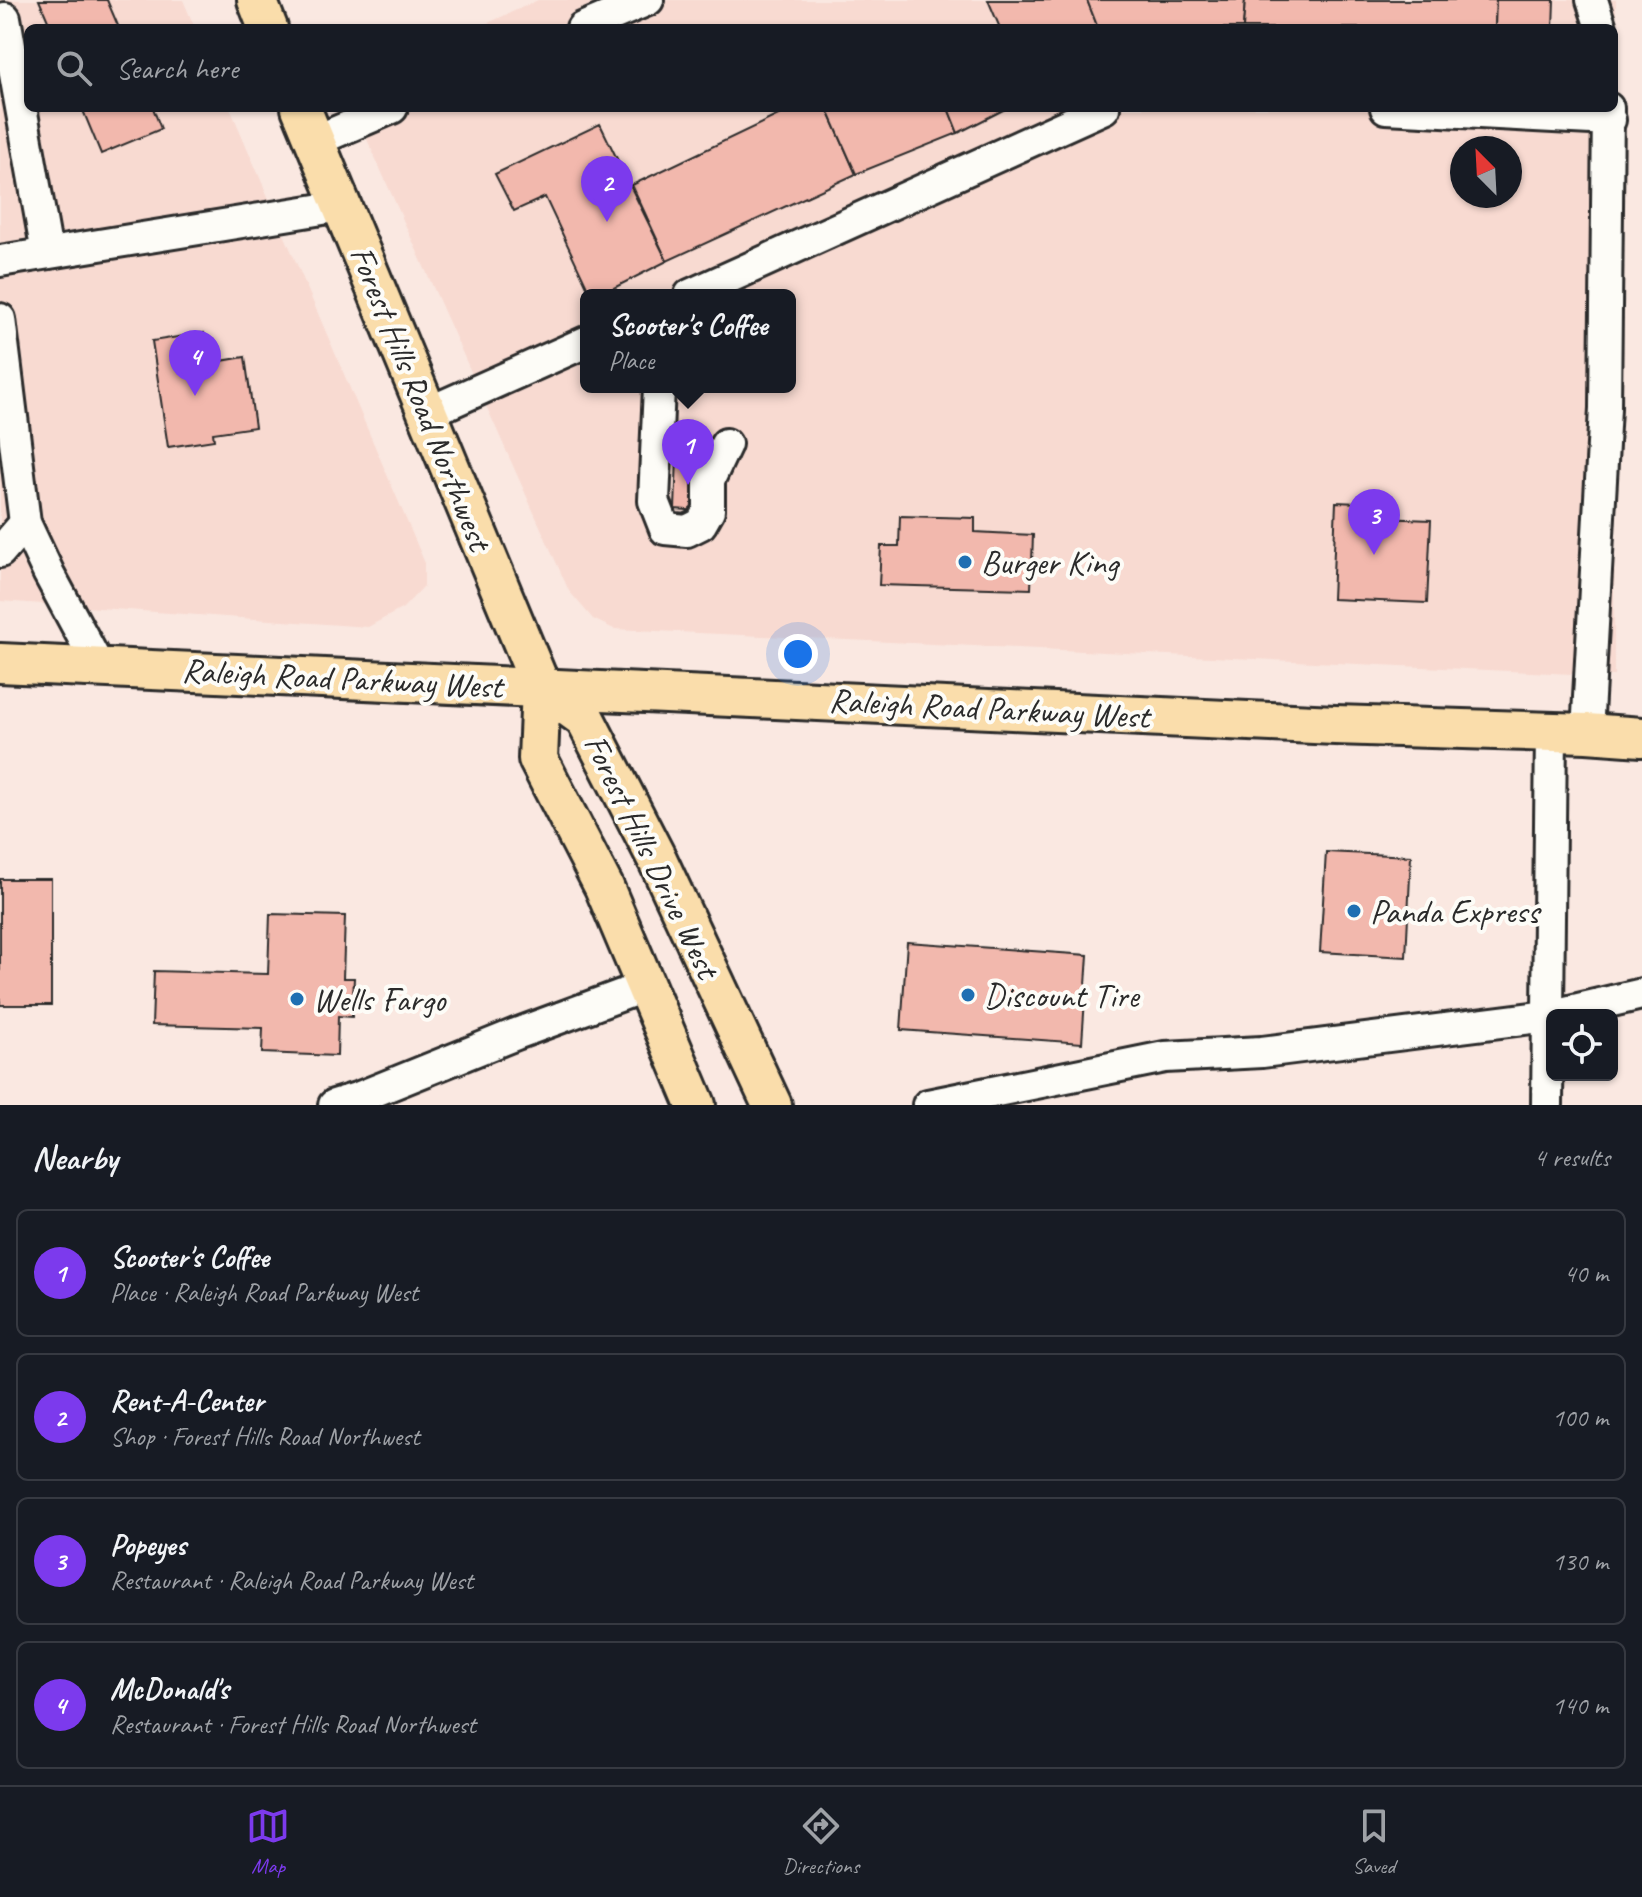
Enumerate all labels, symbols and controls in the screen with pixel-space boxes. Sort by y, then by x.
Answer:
search box [24,24,1618,112]
icon: search [52,46,96,90]
text: Search here [116,49,238,87]
north arrow [1450,136,1522,208]
pin: 2 [581,156,633,222]
street label: Forest Hills Road Northwest [340,240,503,560]
popup [580,289,796,393]
text: Scooter's Coffee [608,306,768,344]
pin: 4 [169,330,221,396]
text: Place [608,344,654,377]
pin: 1 [662,419,714,485]
pin: 3 [1348,489,1400,555]
place label: Burger King [981,541,1121,584]
marker: Burger King [956,553,974,571]
your location [778,634,818,674]
street label: Raleigh Road Parkway West [181,648,507,708]
street label: Raleigh Road Parkway West [828,678,1154,738]
street label: Forest Hills Drive West [575,727,731,988]
place label: Panda Express [1370,890,1542,933]
marker: Panda Express [1345,902,1363,920]
place label: Discount Tire [984,974,1141,1017]
place label: Wells Fargo [313,978,447,1021]
marker: Discount Tire [959,986,977,1004]
marker: Wells Fargo [288,990,306,1008]
map controls [1546,1009,1618,1081]
button: locate [1546,1009,1618,1081]
text: Nearby [32,1136,118,1179]
text: 4 results [1534,1141,1610,1174]
text: Scooter's Coffee [110,1238,269,1276]
text: 1 [54,1257,66,1290]
text: 40 m [1564,1257,1608,1290]
text: Place · Raleigh Road Parkway West [110,1276,418,1309]
text: Rent-A-Center [110,1382,263,1420]
text: 2 [54,1401,66,1434]
text: 100 m [1552,1401,1608,1434]
text: Shop · Forest Hills Road Northwest [110,1420,420,1453]
text: Popeyes [110,1526,186,1564]
text: 3 [54,1545,66,1578]
text: 130 m [1552,1545,1608,1578]
text: Restaurant · Raleigh Road Parkway West [110,1564,473,1597]
text: McDonald's [110,1670,229,1708]
text: 4 [54,1689,66,1722]
text: 140 m [1552,1689,1608,1722]
text: Restaurant · Forest Hills Road Northwest [110,1708,476,1741]
tab: Map [246,1804,290,1880]
tab: Directions [783,1804,859,1880]
tab: Saved [1352,1804,1396,1880]

